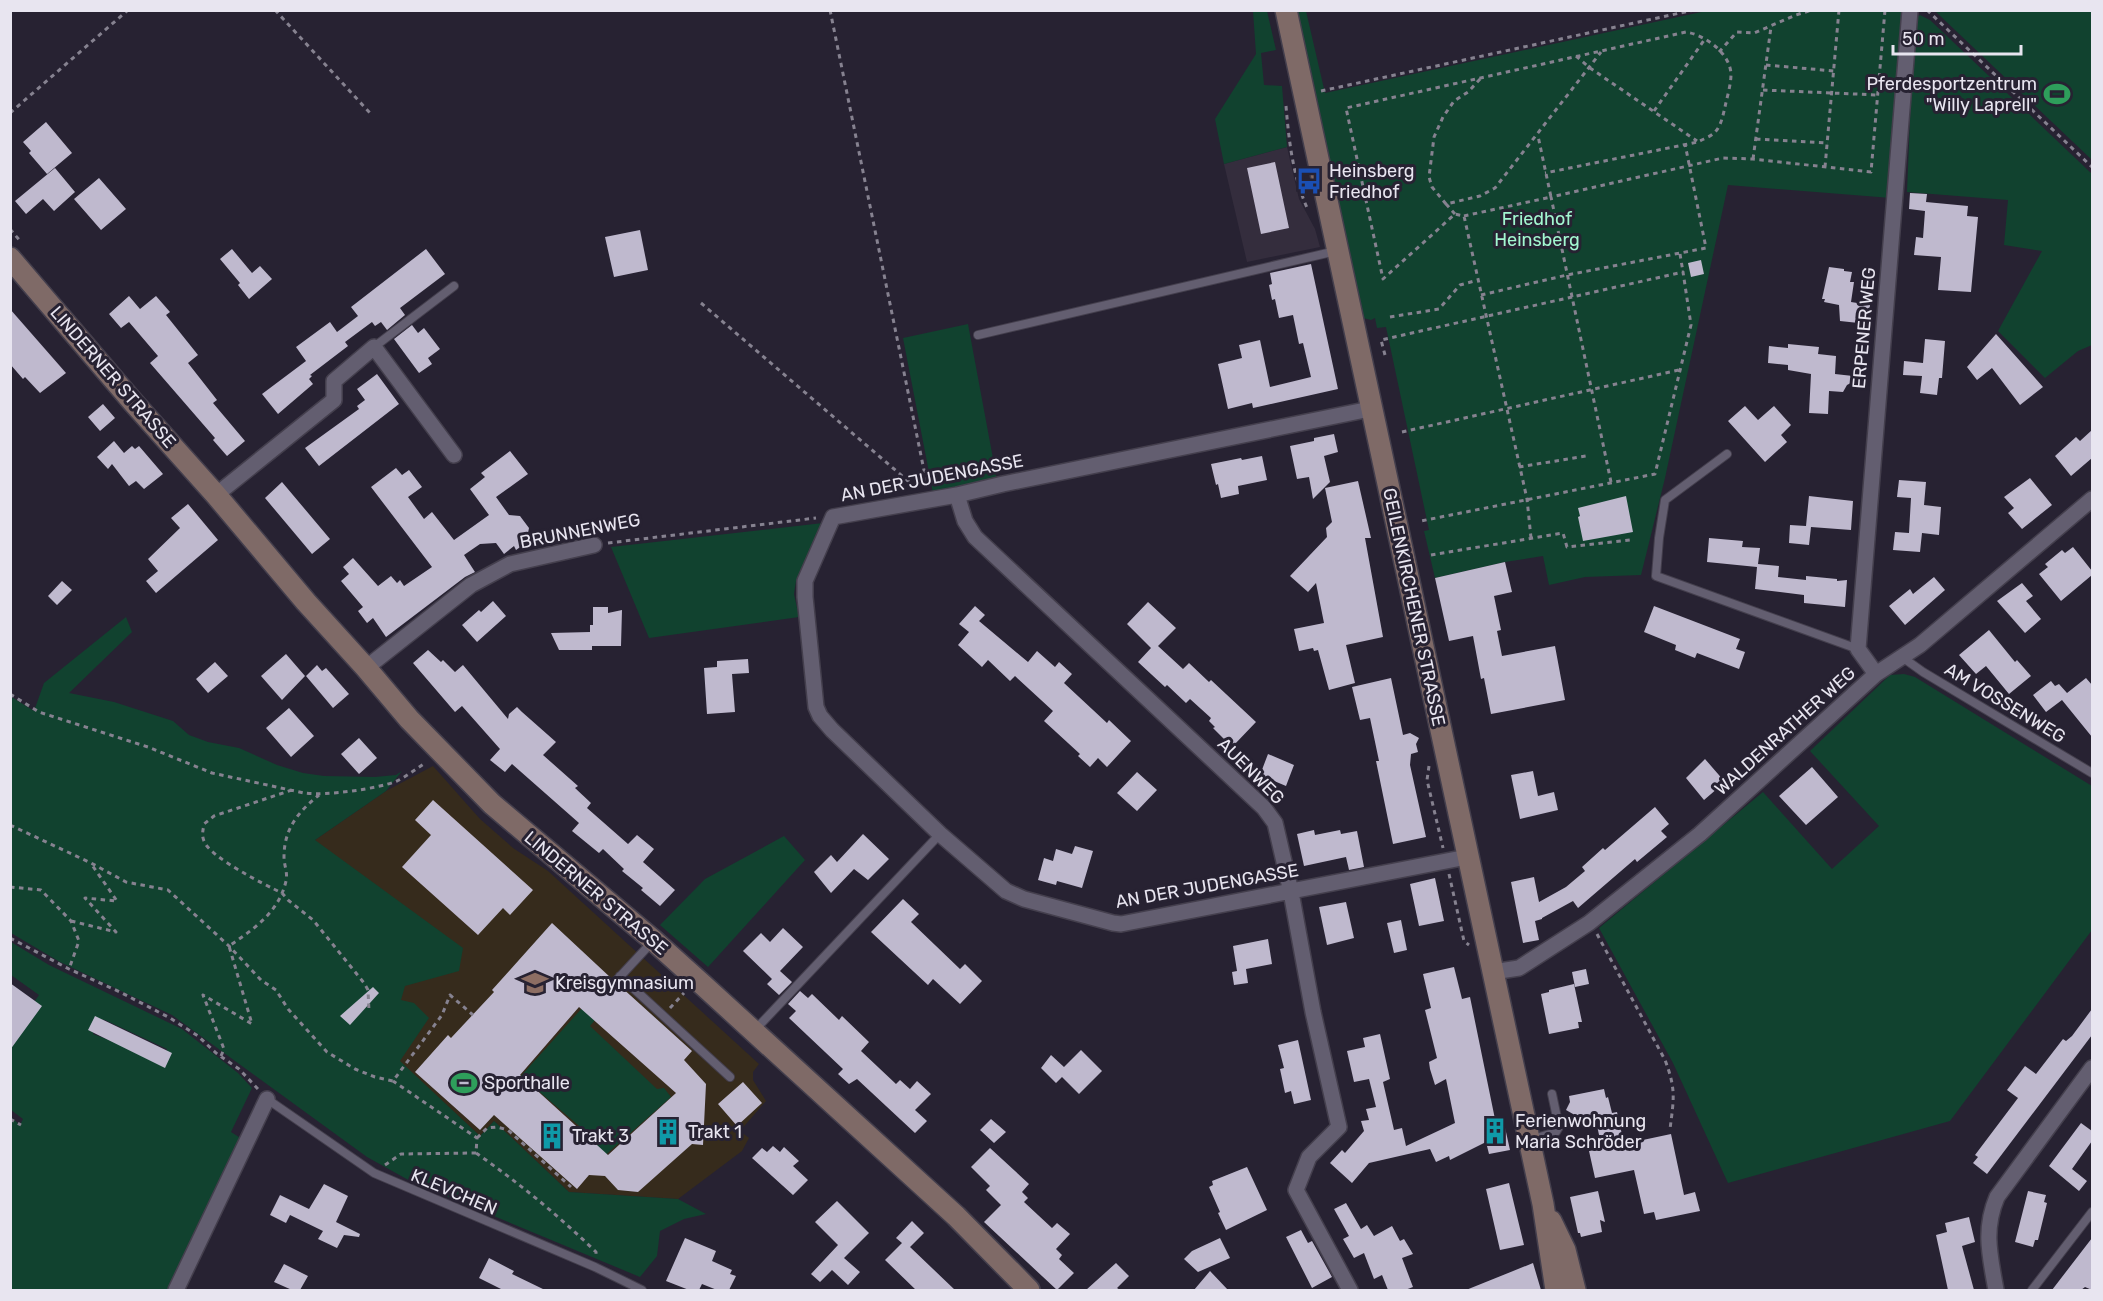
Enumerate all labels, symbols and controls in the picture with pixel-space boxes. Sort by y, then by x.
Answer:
scale bar [1893,18,2020,56]
text: 50 m [1902,28,1945,50]
place label: Pferdesportzentrum "Willy Laprell" [1866,73,2037,116]
sports icon: Pferdesportzentrum "Willy Laprell" [2042,79,2072,109]
place label: Heinsberg Friedhof [1329,160,1415,203]
bus stop icon: Heinsberg Friedhof [1294,166,1324,196]
park label: Friedhof Heinsberg [1494,208,1580,251]
street label: ERPENER WEG [1848,266,1880,390]
street label: LINDERNER STRASSE [45,302,181,452]
street label: AN DER JUDENGASSE [839,450,1025,506]
street label: GEILENKIRCHENER STRASSE [1378,486,1450,728]
street label: BRUNNENWEG [518,509,642,553]
street label: AM VOSSENWEG [1941,658,2069,748]
street label: WALDENRATHER WEG [1710,662,1860,800]
street label: AUENWEG [1213,733,1289,809]
street label: LINDERNER STRASSE [520,826,672,960]
street label: AN DER JUDENGASSE [1114,859,1300,913]
school or university icon: Kreisgymnasium [520,968,550,998]
place label: Kreisgymnasium [555,972,694,994]
sports icon: Sporthalle [449,1068,479,1098]
place label: Sporthalle [484,1072,570,1094]
place label: Ferienwohnung Maria Schröder [1515,1110,1646,1153]
building icon: Ferienwohnung Maria Schröder [1480,1116,1510,1146]
building icon: Trakt 1 [653,1117,683,1147]
building icon: Trakt 3 [537,1121,567,1151]
place label: Trakt 1 [688,1121,742,1143]
place label: Trakt 3 [572,1125,629,1147]
street label: KLEVCHEN [408,1164,500,1220]

